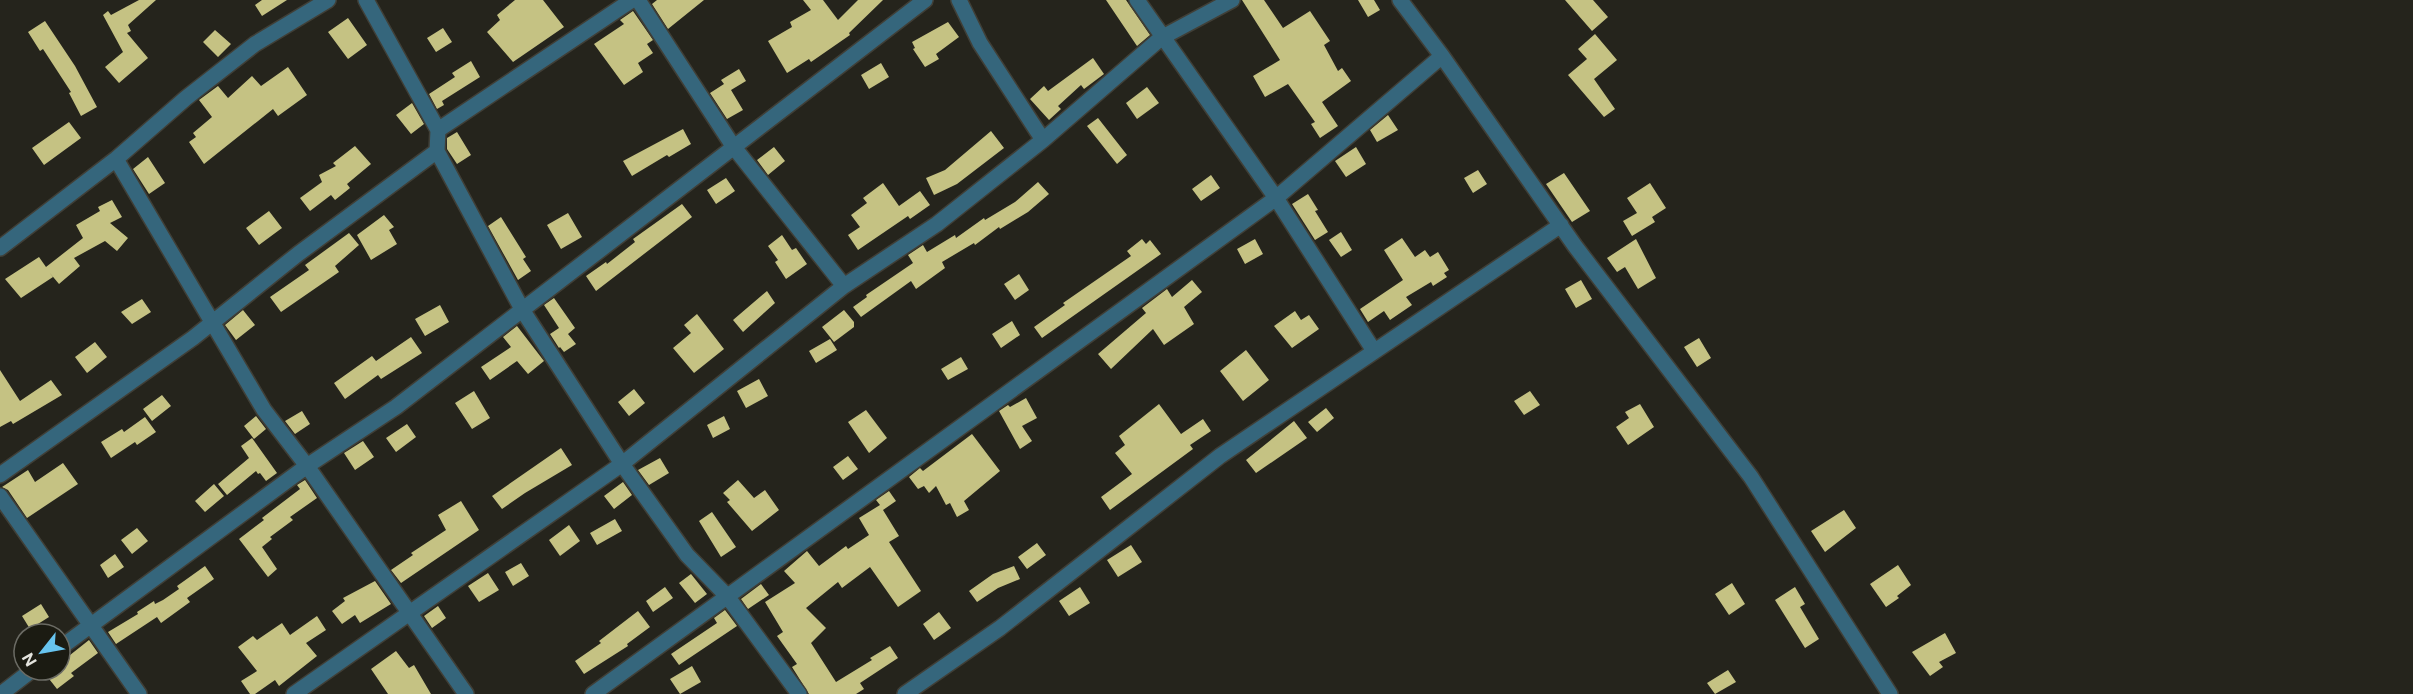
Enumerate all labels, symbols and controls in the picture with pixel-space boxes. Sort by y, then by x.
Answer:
north arrow [12,622,72,682]
text: N [18,649,41,670]

